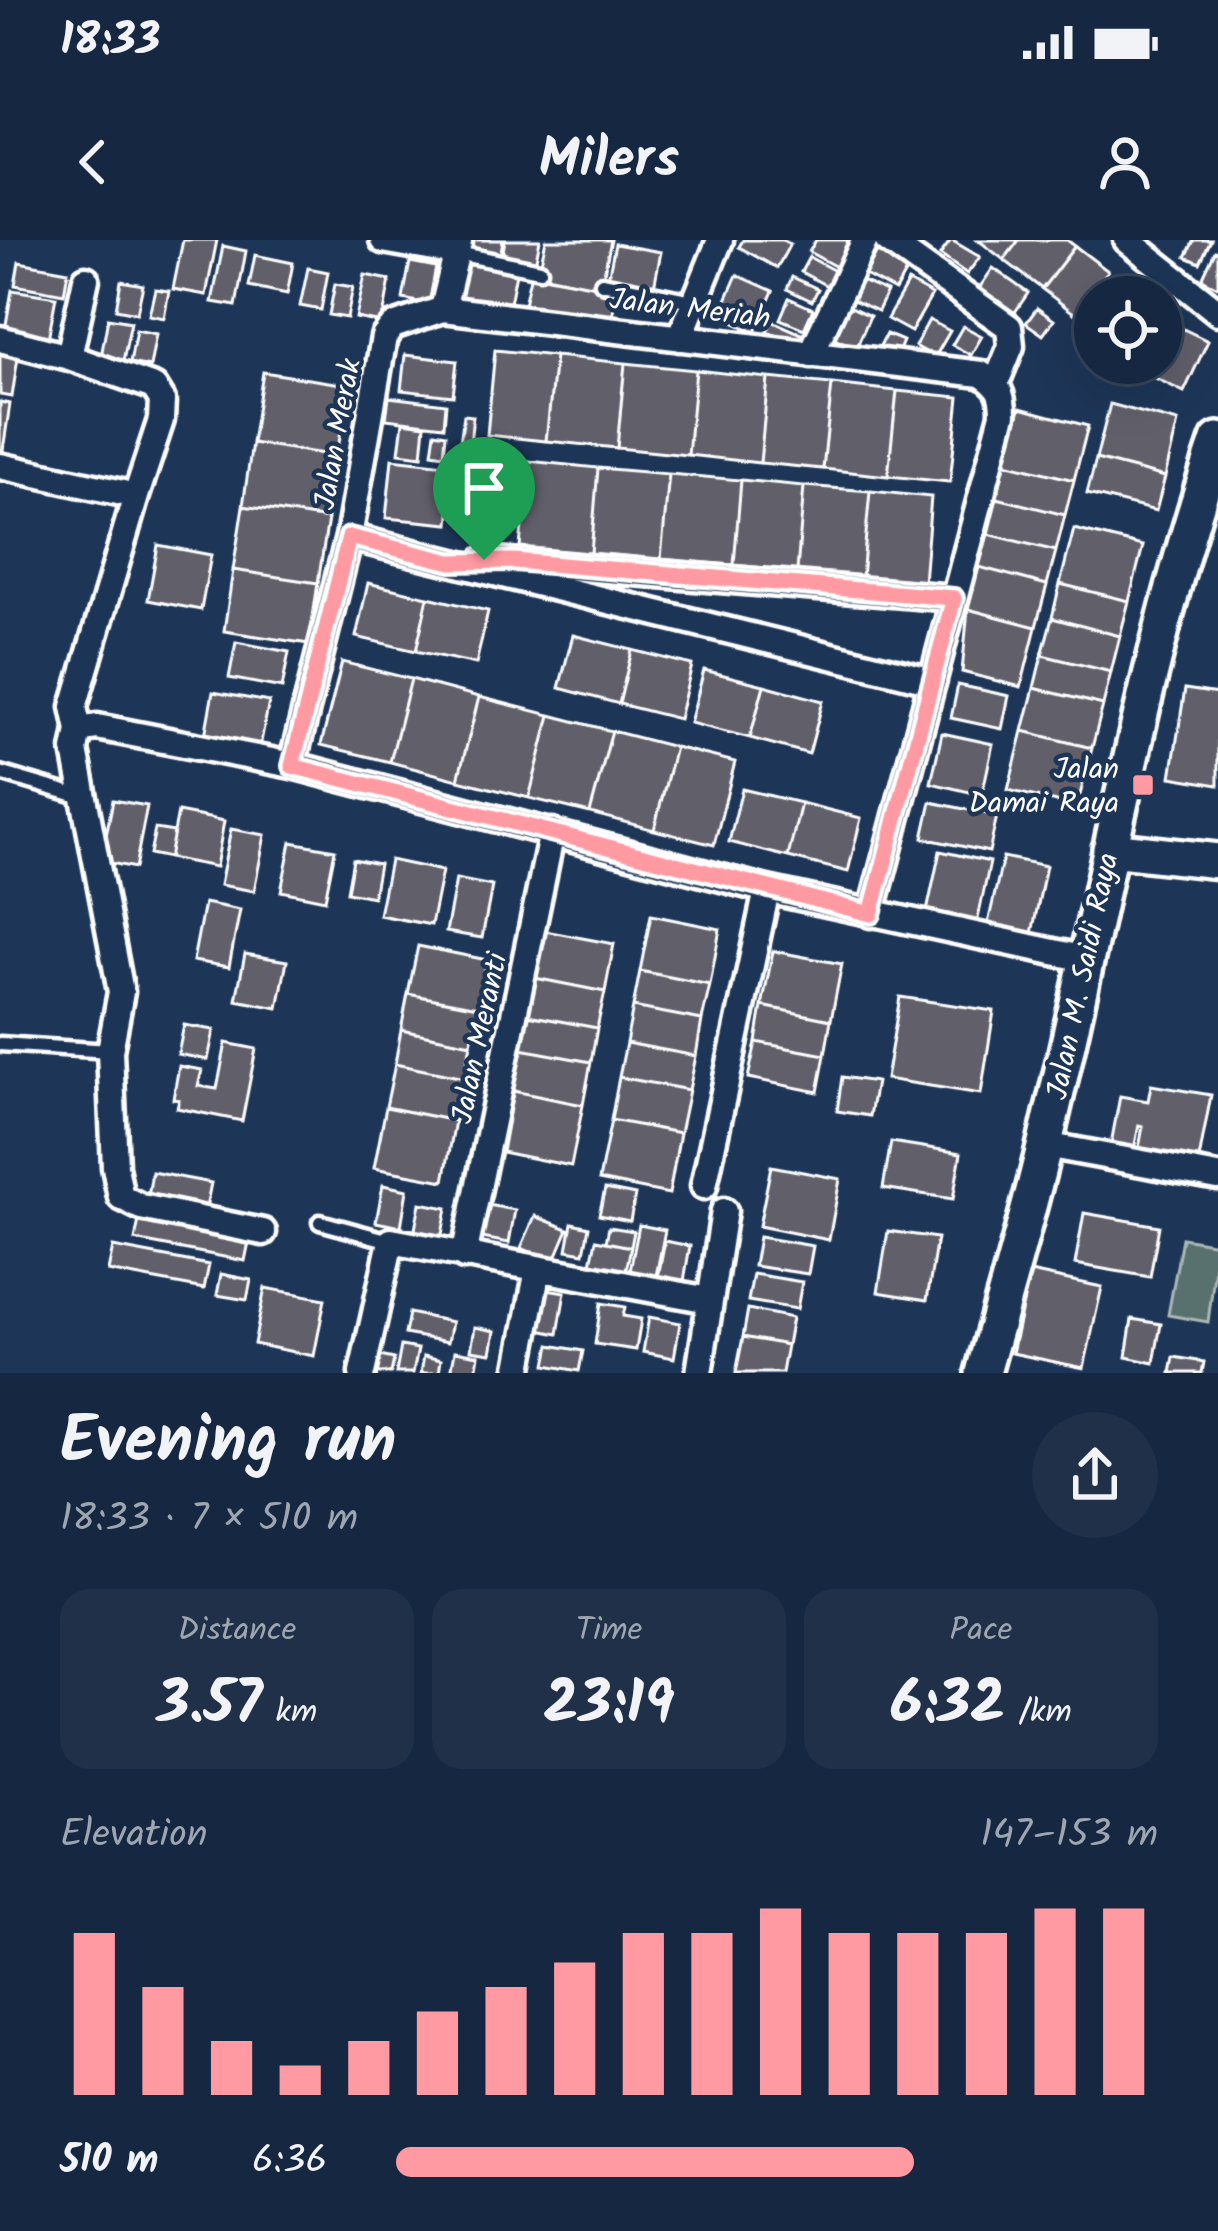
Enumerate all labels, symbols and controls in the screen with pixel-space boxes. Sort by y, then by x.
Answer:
text: 18:33 [60,6,160,78]
text: Milers [539,119,679,205]
icon: back [60,129,126,195]
icon: person [1092,129,1158,195]
street label: Jalan Meriah [606,276,773,344]
map controls [1074,276,1182,384]
button: locate [1074,276,1182,384]
street label: Jalan Merak [302,354,376,514]
pin [433,437,535,560]
icon: arrive [451,455,517,521]
place label: Jalan Damai Raya [969,746,1119,828]
marker: Jalan Damai Raya [1130,772,1156,798]
street label: Jalan M. Saidi Raya [1034,848,1134,1104]
street label: Jalan Meranti [439,947,523,1128]
text: Evening run [60,1391,396,1496]
button: share [1032,1412,1158,1538]
text: 18:33 · 7 × 510 m [60,1489,358,1551]
text: Distance [178,1605,296,1658]
text: Time [576,1605,642,1658]
text: Pace [950,1605,1012,1658]
text: 3.57 [157,1658,262,1754]
text: 23:19 [543,1658,675,1754]
text: 6:32 [890,1658,1005,1754]
text: km [262,1687,317,1740]
text: /km [1005,1687,1072,1740]
text: Elevation [60,1805,208,1867]
text: 147–153 m [980,1805,1158,1867]
text: 510 m [60,2131,158,2193]
text: 6:36 [252,2131,327,2193]

